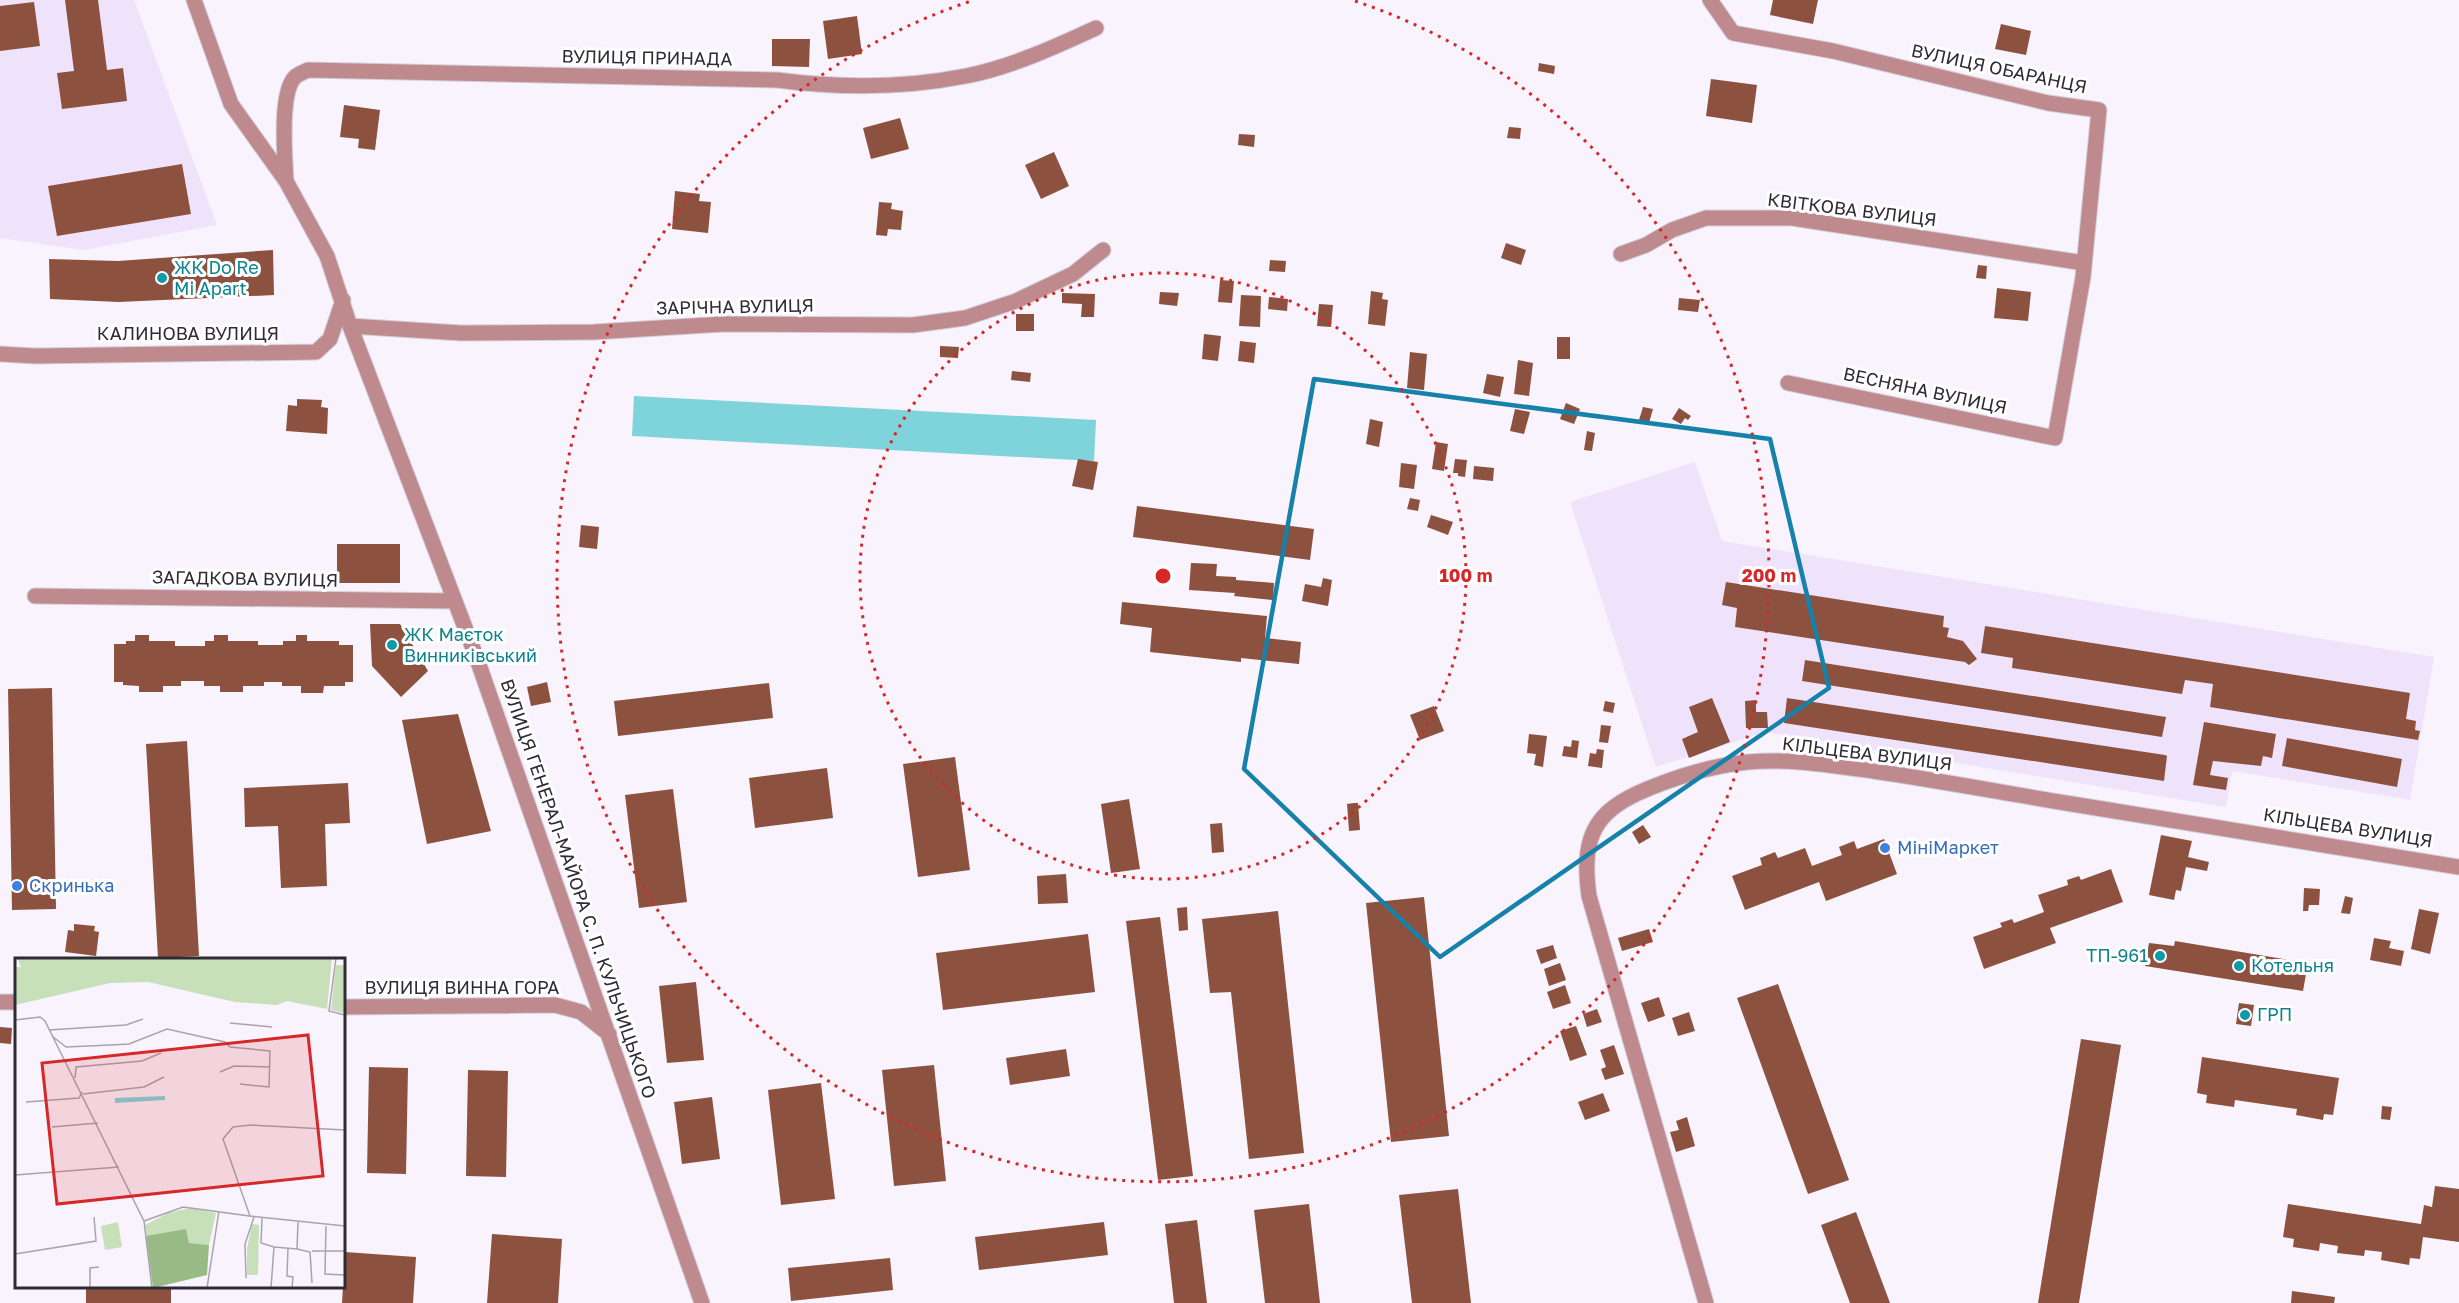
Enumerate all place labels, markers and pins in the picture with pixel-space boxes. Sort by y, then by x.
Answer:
place label: ЖК Do Re Mi Apart [174,256,259,299]
marker: ЖК Do Re Mi Apart [155,271,169,285]
centre of rings [1153,566,1173,586]
place label: ЖК Маєток Винниківський [404,623,537,666]
marker: ЖК Маєток Винниківський [385,638,399,652]
place label: МініМаркет [1897,836,1999,858]
marker: МініМаркет [1878,841,1892,855]
place label: Скринька [29,874,114,896]
marker: Скринька [10,879,24,893]
place label: ТП-961 [2086,944,2148,966]
marker: ТП-961 [2153,949,2167,963]
place label: Котельня [2251,954,2334,976]
marker: Котельня [2232,959,2246,973]
place label: ГРП [2257,1003,2292,1025]
marker: ГРП [2238,1008,2252,1022]

